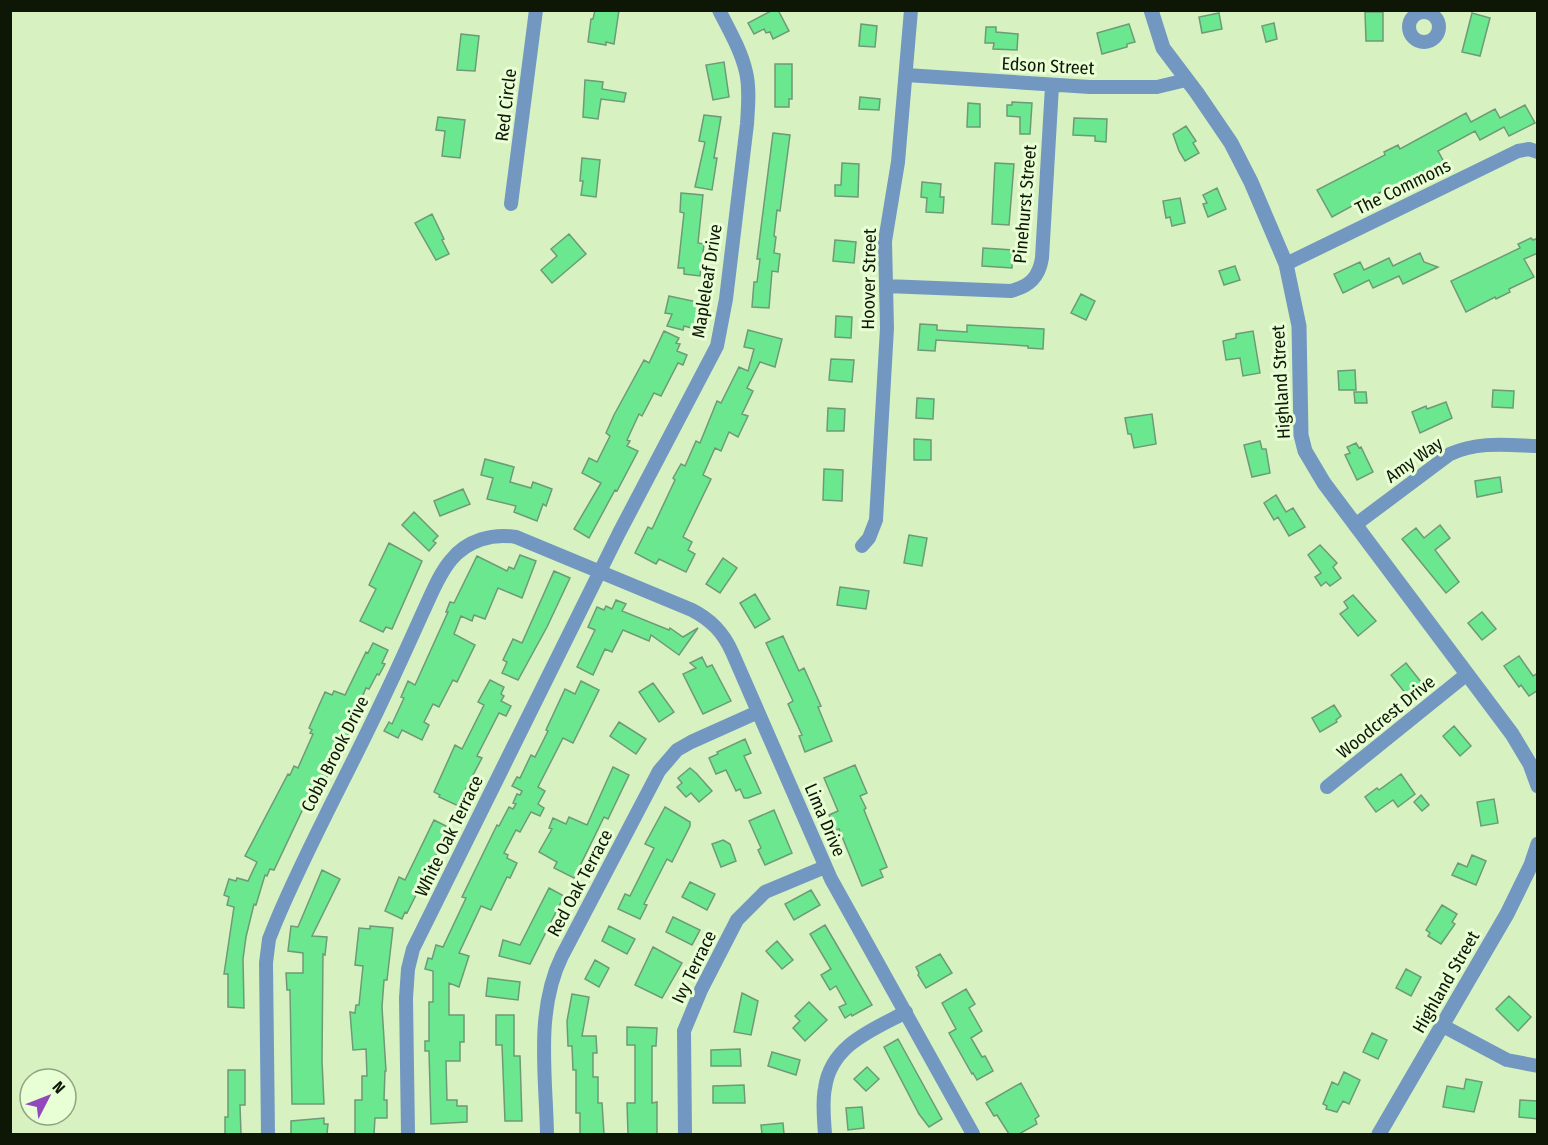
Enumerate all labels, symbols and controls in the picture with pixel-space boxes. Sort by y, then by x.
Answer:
street label: Edson Street [1001,53,1095,79]
street label: Red Circle [491,67,521,143]
street label: Pinehurst Street [1009,143,1041,264]
street label: The Commons [1352,154,1455,220]
street label: Mapleleaf Drive [687,222,727,339]
street label: Hoover Street [857,228,881,330]
street label: Highland Street [1267,324,1295,440]
street label: Amy Way [1381,432,1447,488]
street label: Woodcrest Drive [1332,671,1440,763]
street label: Cobb Brook Drive [296,692,374,816]
street label: White Oak Terrace [410,772,488,900]
street label: Lima Drive [800,780,850,860]
street label: Red Oak Terrace [543,826,618,940]
street label: Ivy Terrace [667,927,721,1007]
street label: Highland Street [1408,927,1484,1037]
north arrow [18,1067,78,1127]
text: N [49,1077,69,1097]

